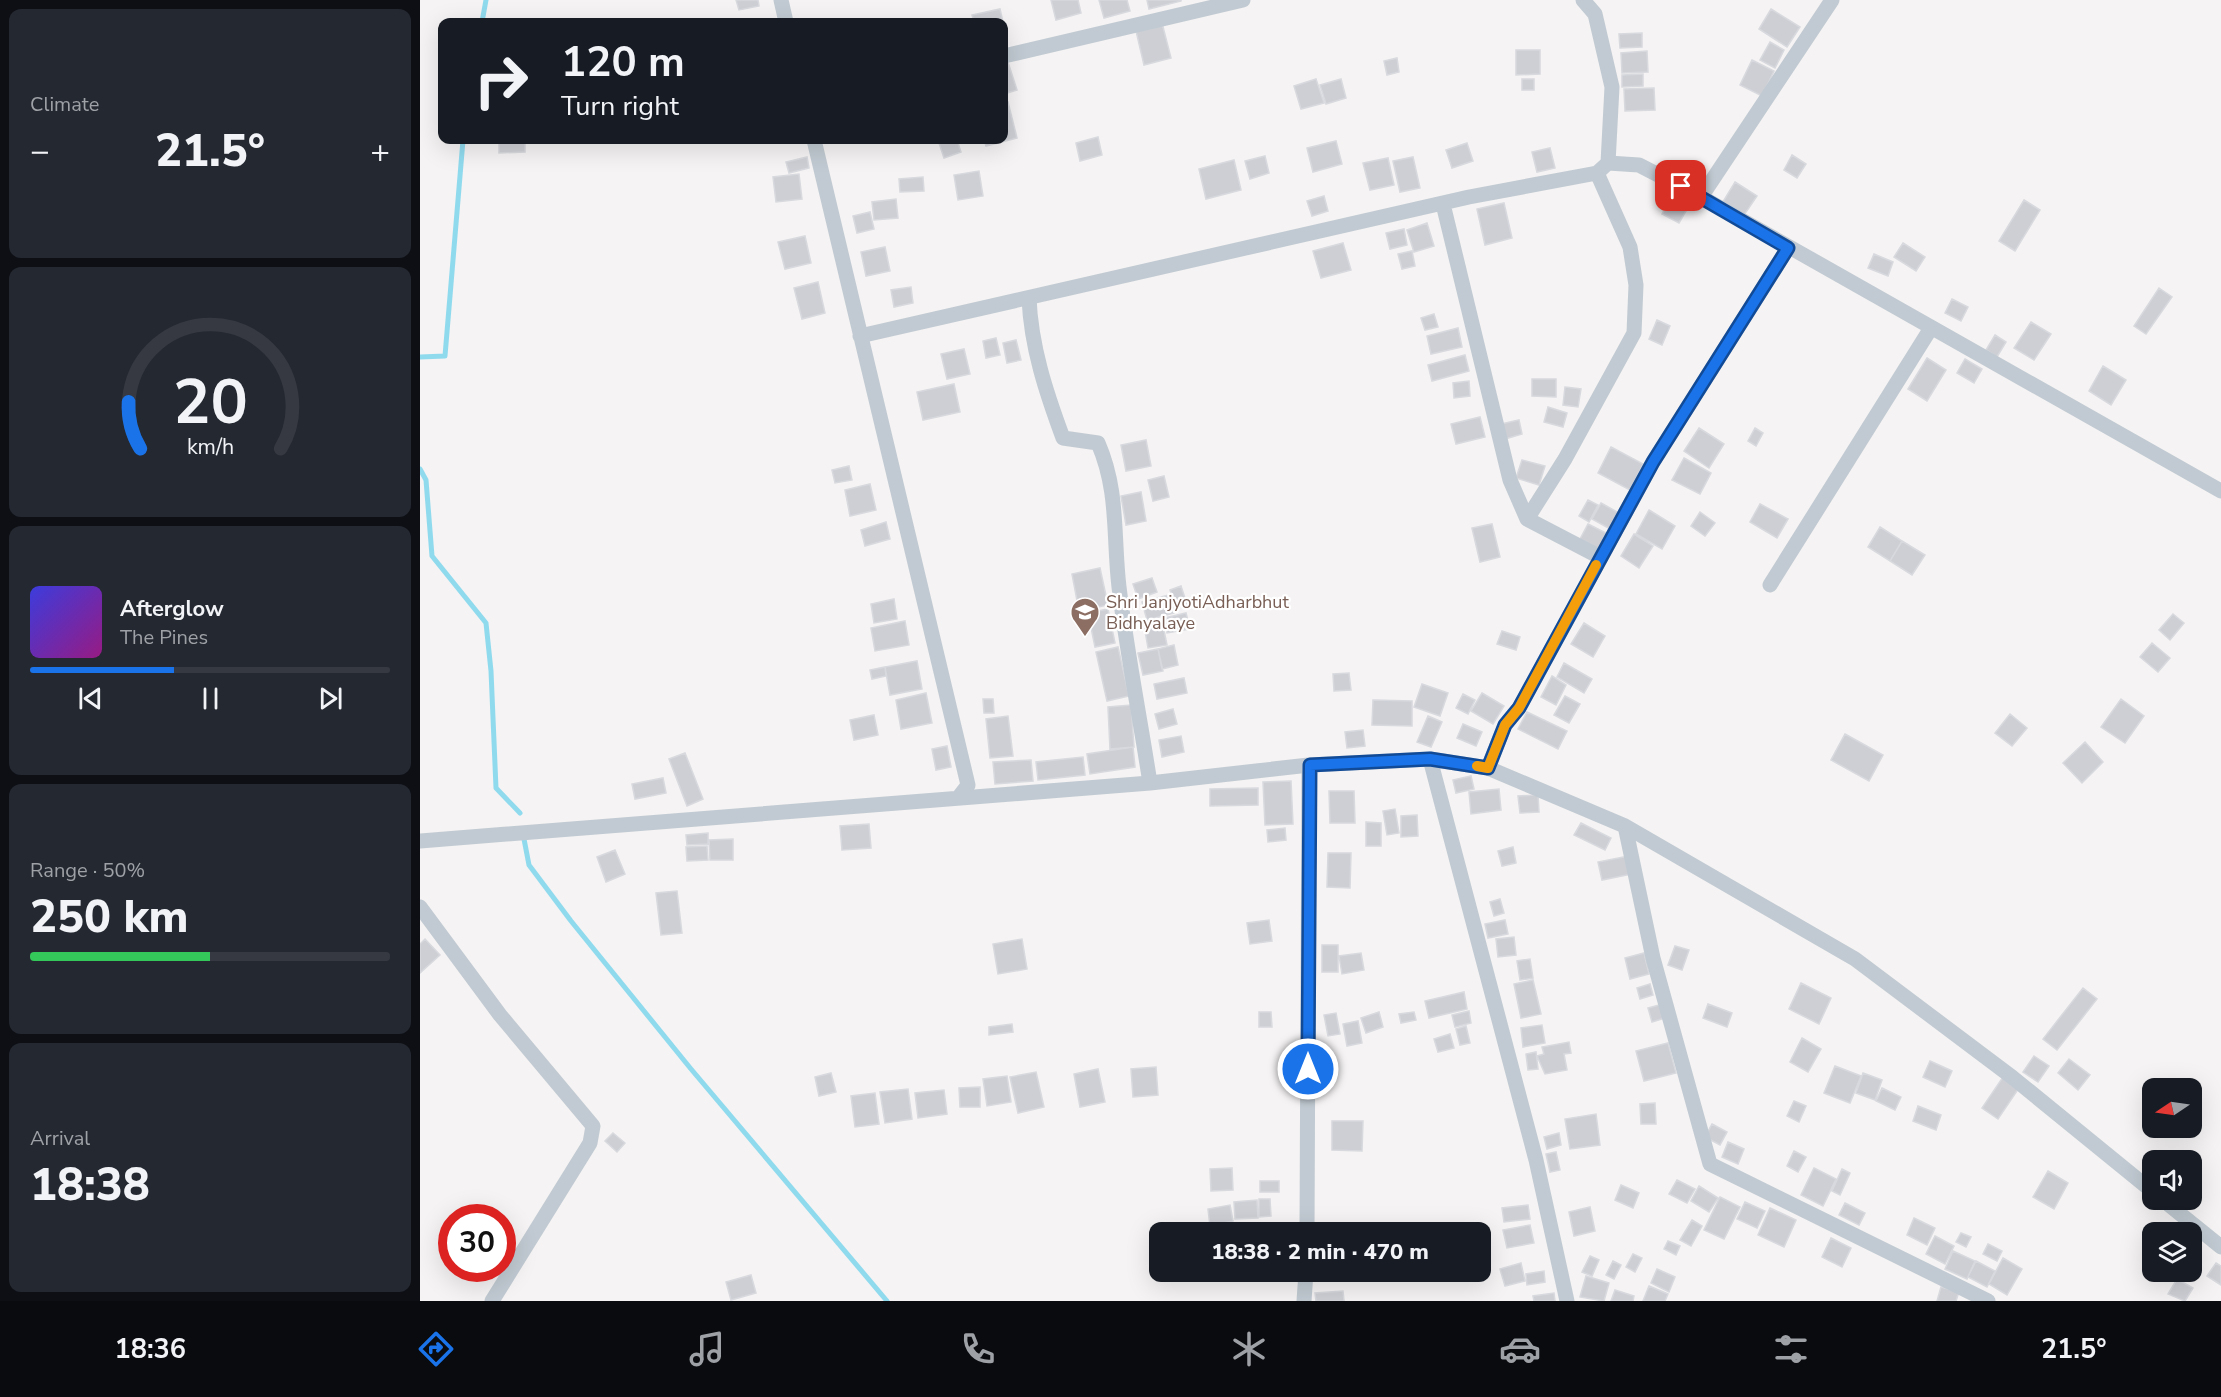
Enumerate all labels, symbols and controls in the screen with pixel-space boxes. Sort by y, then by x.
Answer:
text: 120 m [561,34,685,91]
icon: right [462,42,540,120]
text: Turn right [561,88,679,125]
text: Climate [30,91,99,118]
text: 21.5° [155,121,265,182]
text: − [30,129,50,174]
text: + [370,129,390,174]
pin [1655,160,1706,211]
icon: arrive [1664,169,1697,202]
text: 20 [173,360,247,445]
text: km/h [186,433,234,463]
place label: Shri JanjyotiAdharbhut Bidhyalaye [1106,590,1289,635]
text: Afterglow [120,594,224,624]
school or university icon: Shri JanjyotiAdharbhut Bidhyalaye [1069,596,1101,638]
text: The Pines [120,624,208,651]
icon: previous [74,682,107,715]
icon: pause [194,682,227,715]
icon: next [314,682,347,715]
text: Range · 50% [30,857,145,884]
text: 250 km [30,887,189,948]
position arrow [1276,1037,1340,1101]
north arrow [2142,1078,2202,1138]
map controls [2142,1078,2202,1282]
text: Arrival [30,1125,90,1152]
button: sound [2142,1150,2202,1210]
text: 18:38 [30,1155,150,1216]
speed limit sign: 30 [438,1204,516,1282]
button: layers [2142,1222,2202,1282]
text: 18:38 · 2 min · 470 m [1211,1237,1429,1267]
icon: directions [415,1328,457,1370]
icon: music [686,1328,728,1370]
icon: phone [957,1328,999,1370]
icon: climate [1228,1328,1270,1370]
icon: car [1499,1328,1541,1370]
icon: filters [1770,1328,1812,1370]
text: 18:36 [114,1331,186,1368]
text: 21.5° [2041,1331,2106,1368]

